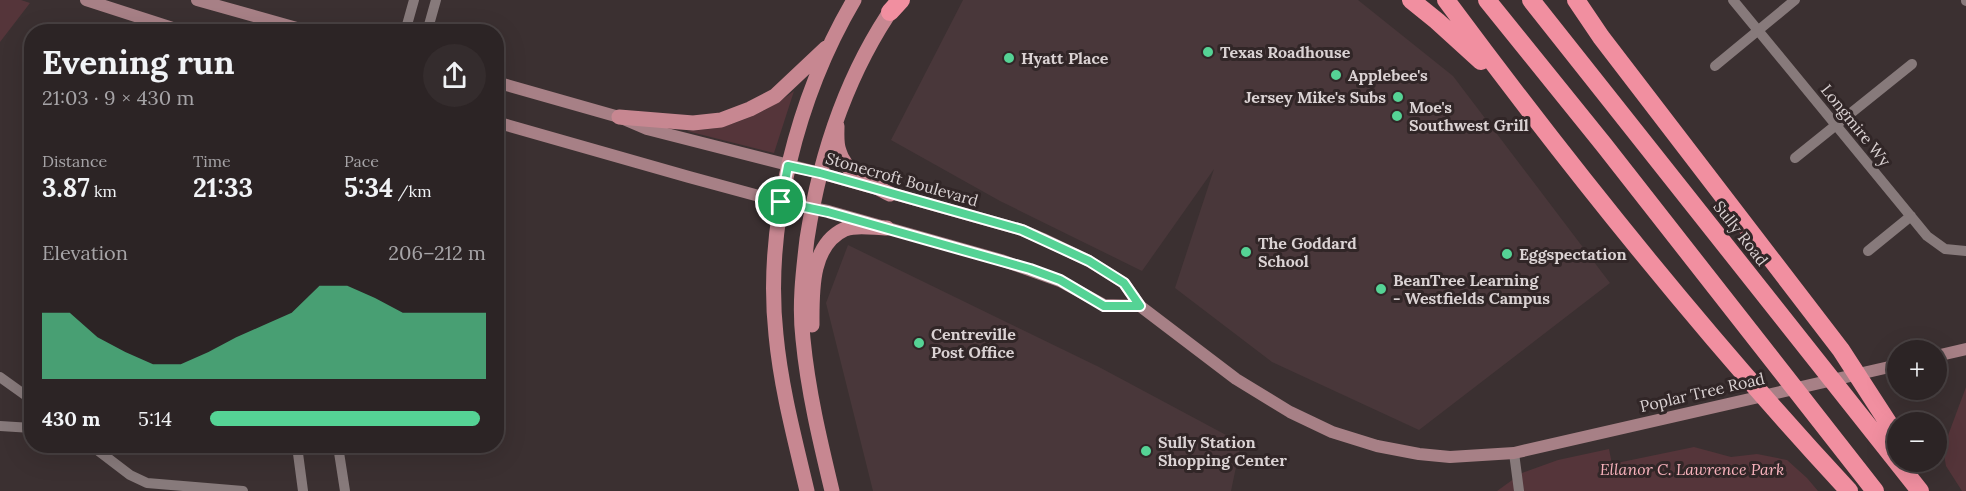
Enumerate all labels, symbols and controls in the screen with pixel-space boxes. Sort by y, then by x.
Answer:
text: Evening run [42,41,234,83]
place label: Texas Roadhouse [1220,42,1351,62]
button: share [423,44,486,107]
marker: Texas Roadhouse [1201,45,1215,59]
place label: Hyatt Place [1021,48,1109,68]
marker: Hyatt Place [1002,51,1016,65]
place label: Applebee's [1348,65,1428,85]
marker: Applebee's [1329,68,1343,82]
street label: Longmire Wy [1817,80,1896,170]
text: 21:03 · 9 × 430 m [42,85,194,110]
place label: Jersey Mike's Subs [1245,87,1386,107]
marker: Jersey Mike's Subs [1391,90,1405,104]
place label: Moe's Southwest Grill [1409,97,1529,135]
marker: Moe's Southwest Grill [1390,109,1404,123]
street label: Stonecroft Boulevard [823,148,981,210]
text: Distance [42,151,107,171]
text: Time [193,151,231,171]
text: Pace [344,151,379,171]
text: 3.87 [42,171,90,204]
text: 21:33 [193,171,253,204]
text: 5:34 [344,171,393,204]
pin [755,176,806,227]
text: km [90,181,117,201]
text: /km [393,181,431,201]
icon: arrive [764,185,797,218]
street label: Sully Road [1709,197,1773,270]
place label: The Goddard School [1258,233,1357,271]
text: Elevation [42,240,128,265]
text: 206–212 m [388,240,486,265]
place label: Eggspectation [1519,244,1627,264]
marker: The Goddard School [1239,245,1253,259]
marker: Eggspectation [1500,247,1514,261]
place label: BeanTree Learning - Westfields Campus [1393,270,1550,308]
marker: BeanTree Learning - Westfields Campus [1374,282,1388,296]
place label: Centreville Post Office [931,324,1016,362]
marker: Centreville Post Office [912,336,926,350]
map controls [1887,340,1947,472]
button: + [1887,340,1947,400]
street label: Poplar Tree Road [1638,368,1767,416]
text: 430 m [42,406,101,431]
text: 5:14 [138,406,172,431]
button: − [1887,412,1947,472]
place label: Sully Station Shopping Center [1158,432,1287,470]
marker: Sully Station Shopping Center [1139,444,1153,458]
park label: Ellanor C. Lawrence Park [1600,459,1784,479]

